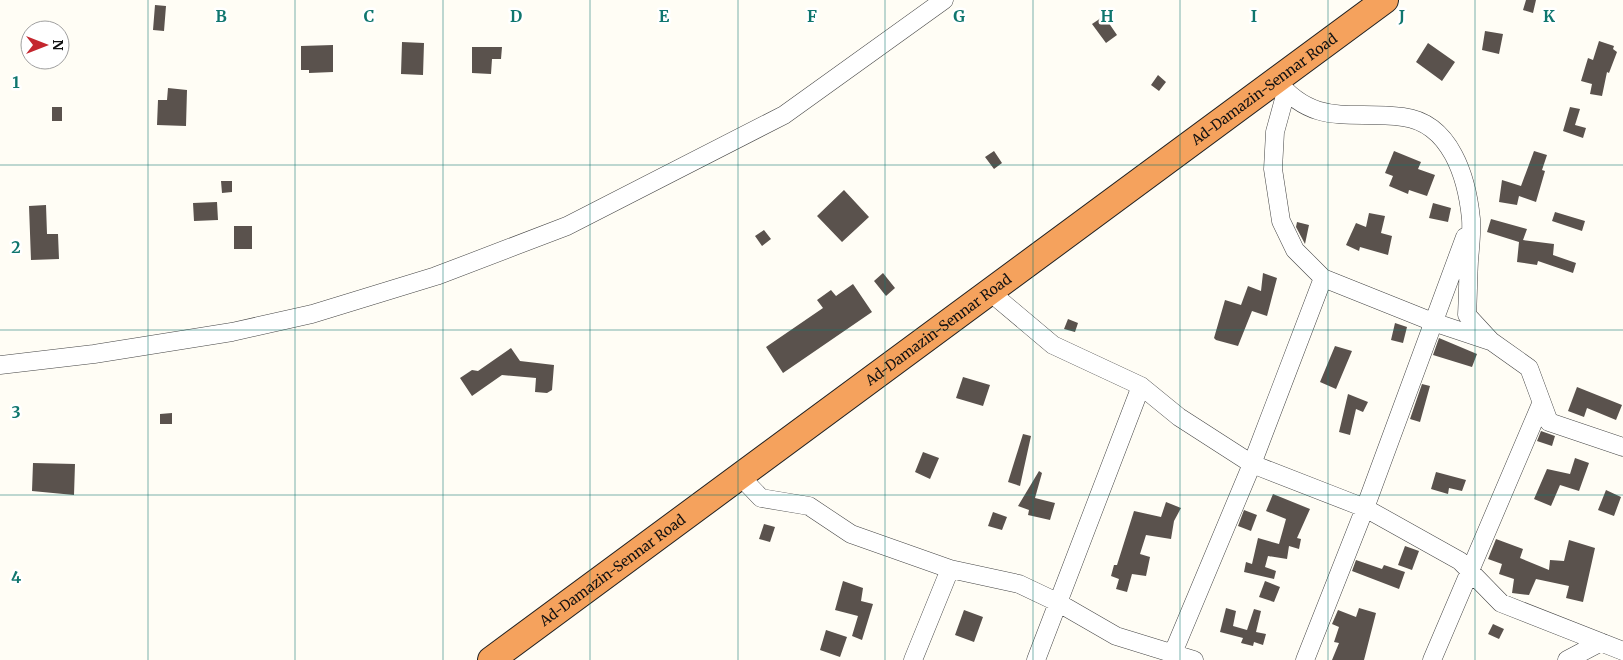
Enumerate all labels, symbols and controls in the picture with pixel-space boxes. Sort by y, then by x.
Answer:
text: B [215,6,227,26]
text: C [364,6,374,26]
text: D [510,6,522,26]
text: E [659,6,670,26]
text: F [807,6,817,26]
text: G [953,6,965,26]
text: H [1100,6,1114,26]
text: I [1251,6,1257,26]
text: J [1398,6,1405,26]
text: K [1543,6,1555,26]
north arrow [20,20,70,70]
street label: Ad-Damazin-Sennar Road [1187,29,1341,150]
text: N [49,39,67,51]
text: 1 [12,72,20,92]
text: 2 [11,237,21,257]
street label: Ad-Damazin-Sennar Road [861,270,1015,390]
text: 3 [11,402,21,422]
street label: Ad-Damazin-Sennar Road [535,510,689,631]
text: 4 [11,567,21,587]

